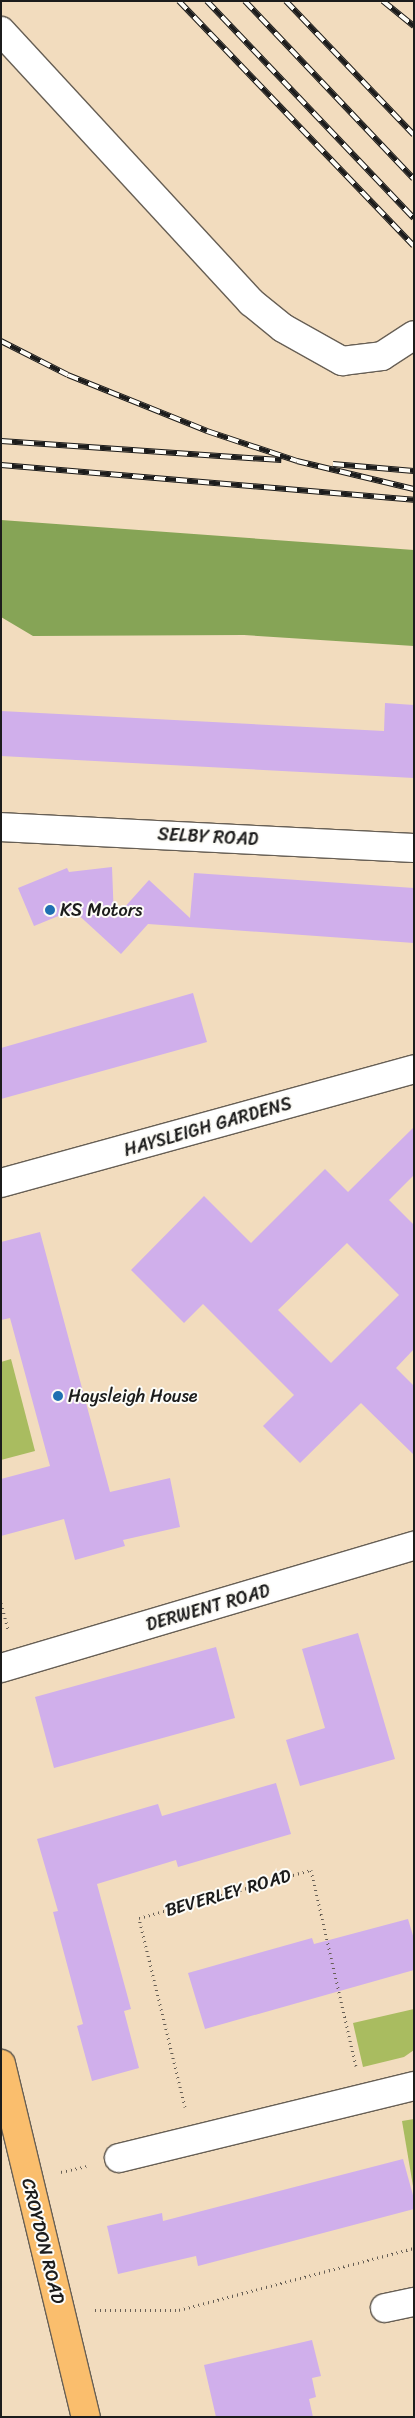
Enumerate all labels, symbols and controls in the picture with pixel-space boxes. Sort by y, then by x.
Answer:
street label: SELBY ROAD [157,824,259,850]
place label: KS Motors [60,899,143,921]
marker: KS Motors [44,904,56,916]
street label: HAYSLEIGH GARDENS [121,1093,295,1161]
place label: Haysleigh House [68,1385,198,1407]
marker: Haysleigh House [52,1390,64,1402]
street label: DERWENT ROAD [144,1580,272,1636]
street label: BEVERLEY ROAD [163,1865,293,1921]
street label: CROYDON ROAD [17,2176,69,2306]

